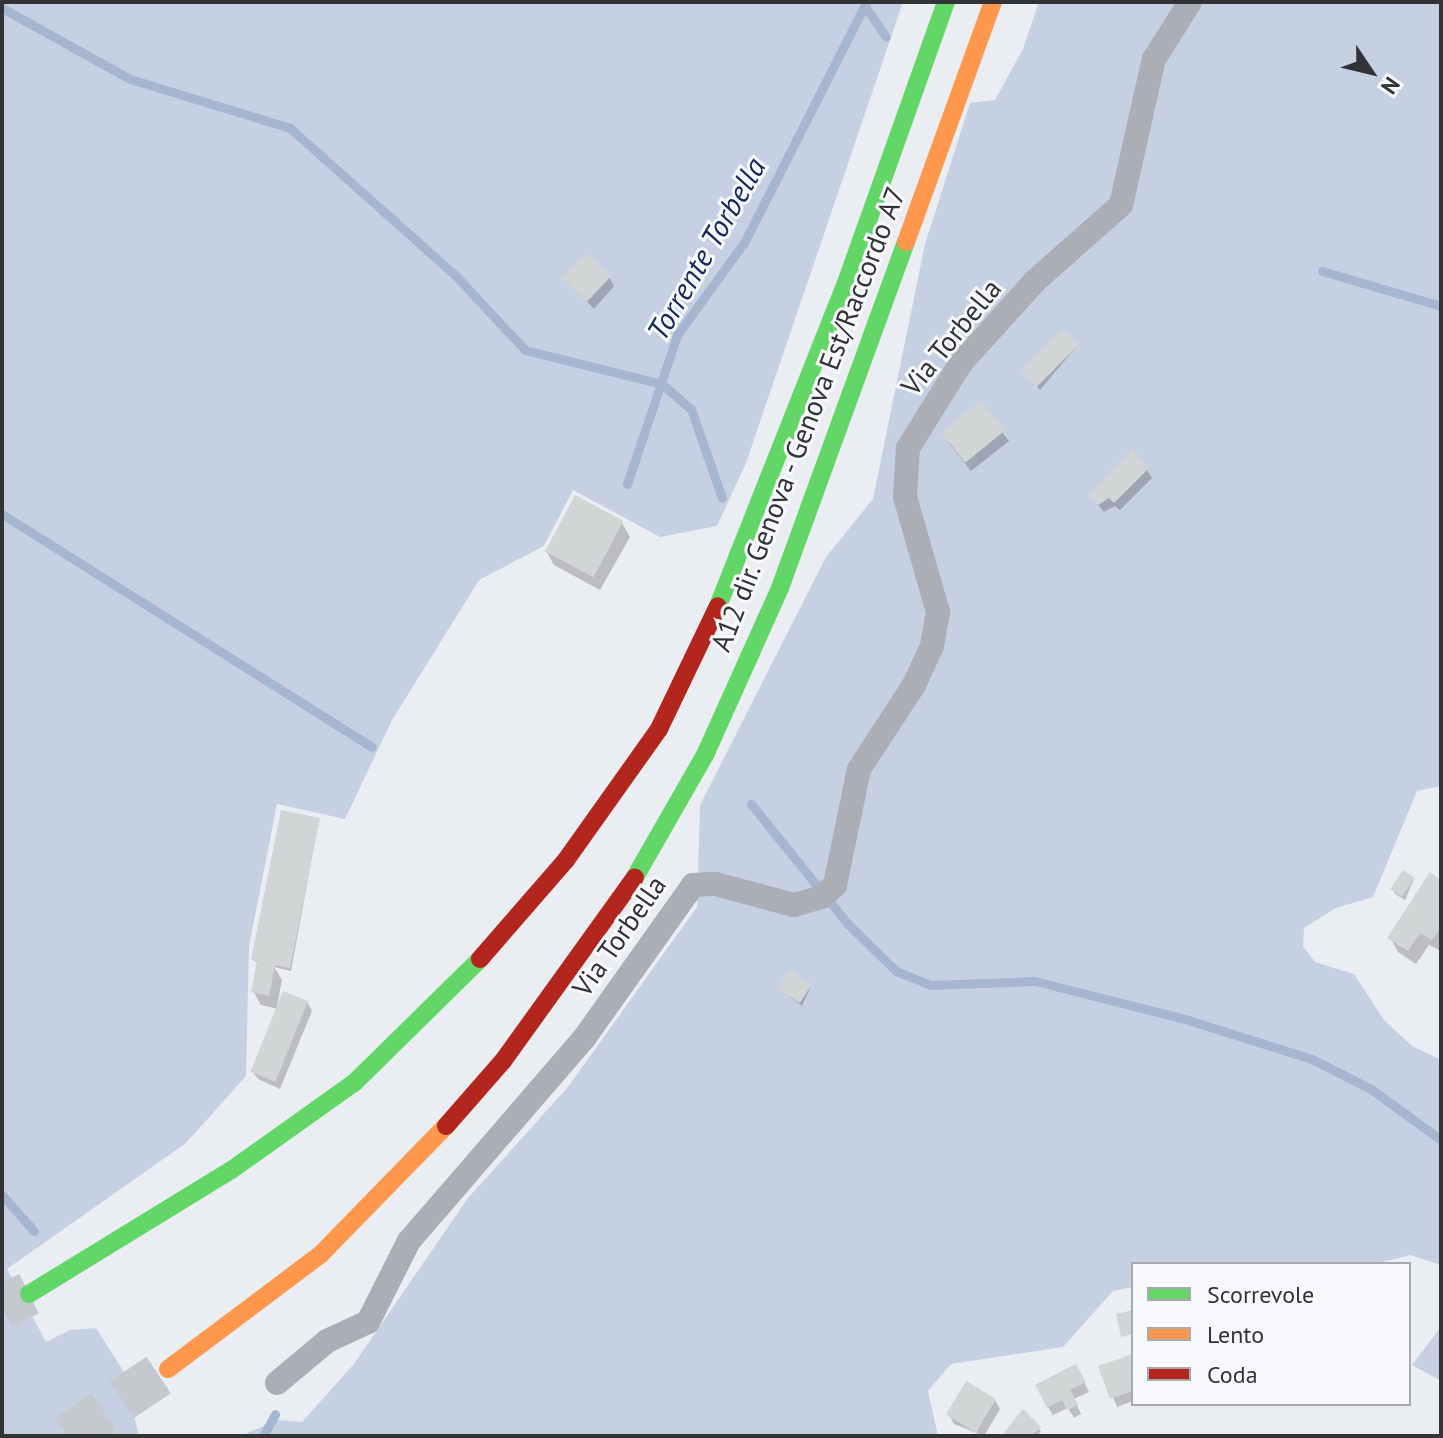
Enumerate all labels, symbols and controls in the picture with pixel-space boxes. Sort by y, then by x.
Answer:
north arrow [1331,32,1411,112]
text: N [1375,72,1406,100]
water label: Torrente Torbella [639,151,773,347]
street label: A12 dir. Genova - Genova Est/Raccordo A7 [702,178,914,660]
street label: Via Torbella [894,272,1008,402]
street label: Via Torbella [565,869,673,1003]
legend [1131,1262,1411,1406]
text: Scorrevole [1207,1279,1314,1310]
text: Lento [1207,1319,1264,1350]
text: Coda [1207,1359,1258,1390]

